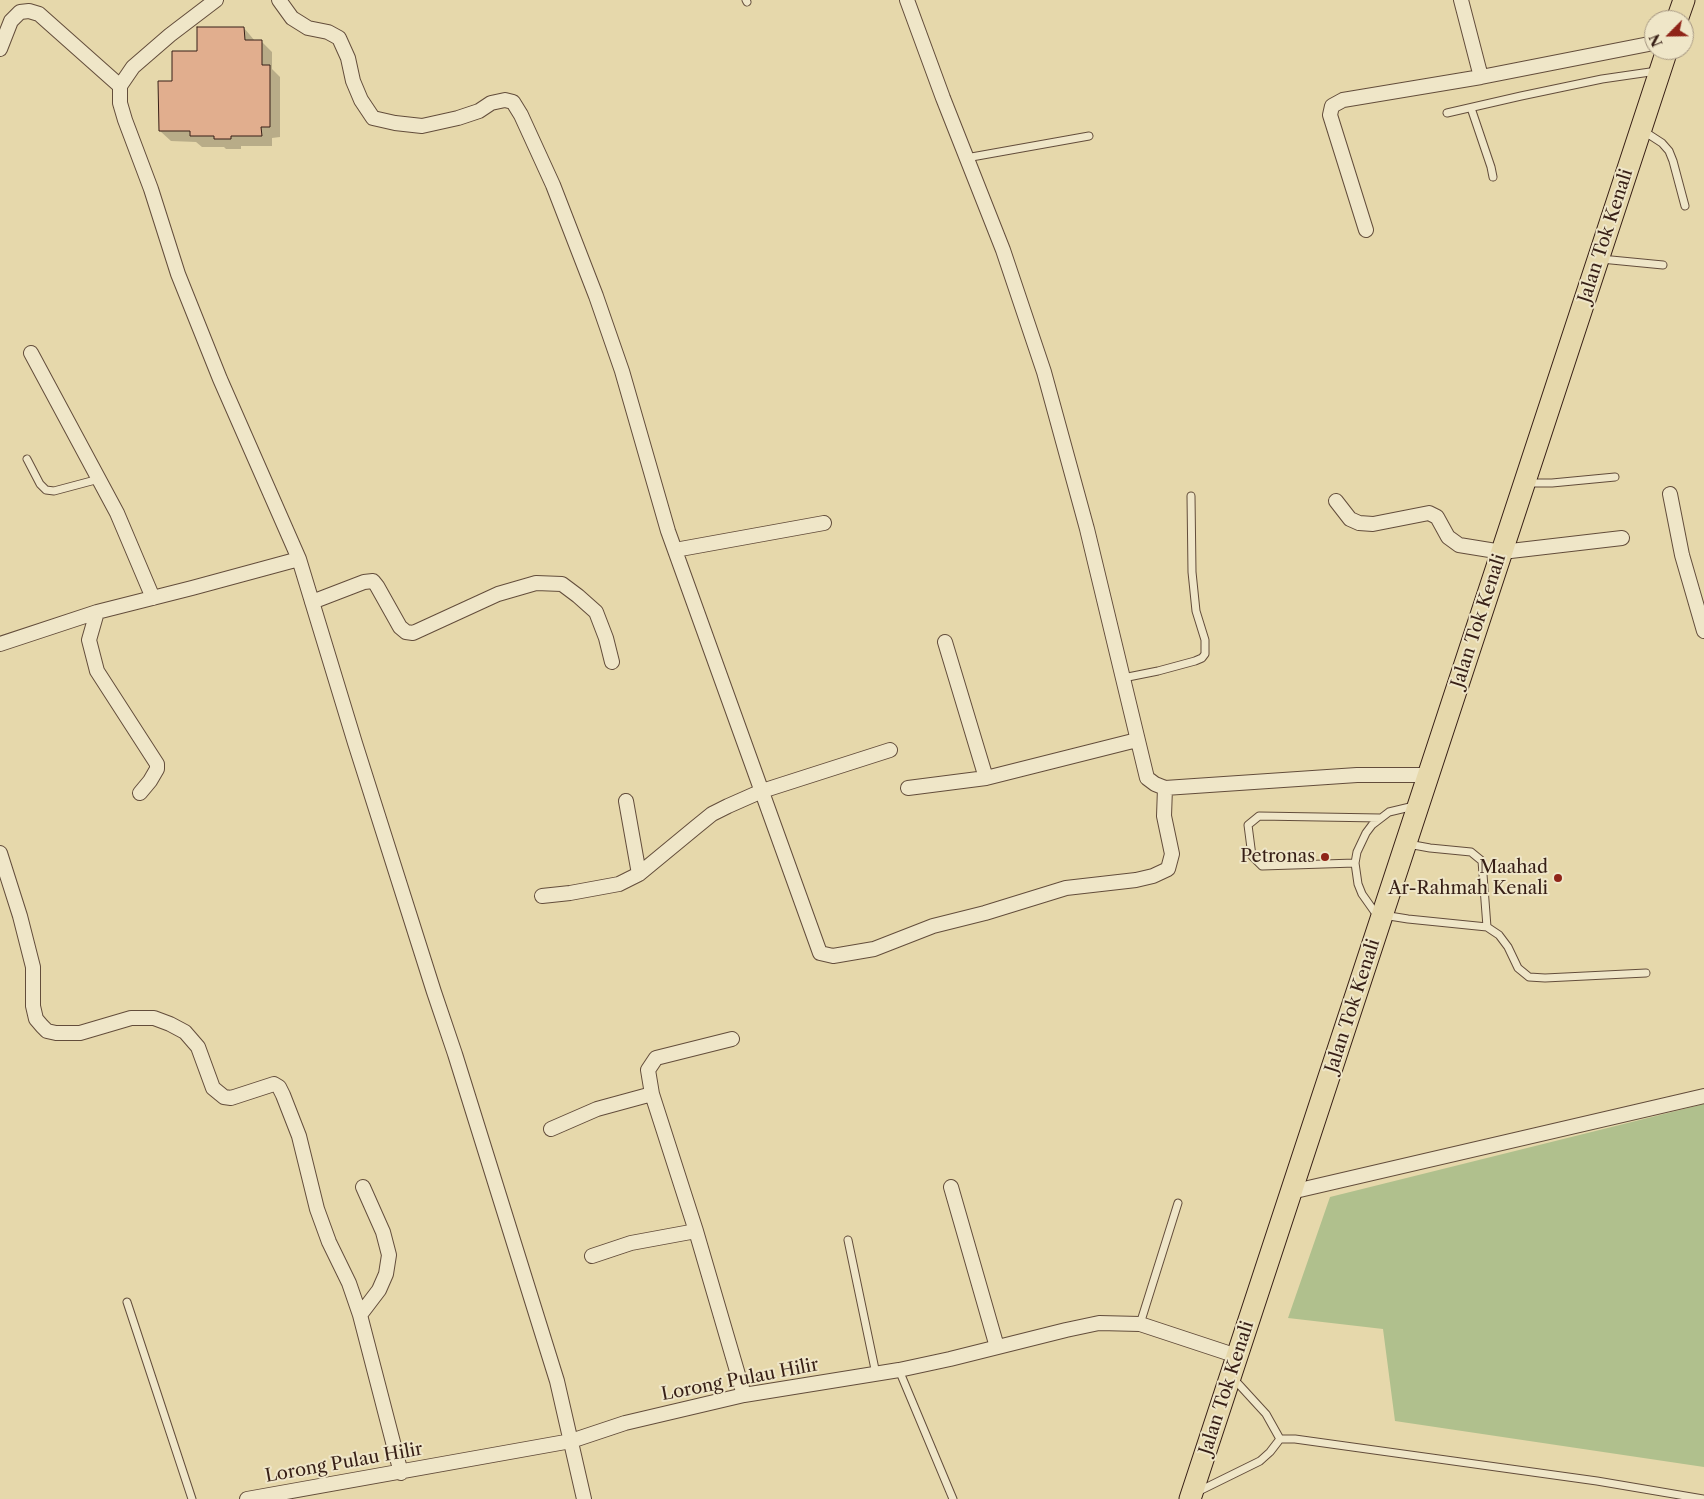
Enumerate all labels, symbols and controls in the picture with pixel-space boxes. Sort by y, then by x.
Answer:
north arrow [1644,10,1694,60]
text: N [1645,31,1667,50]
street label: Jalan Tok Kenali [1574,166,1638,306]
street label: Jalan Tok Kenali [1447,551,1511,691]
place label: Petronas [1240,846,1315,868]
marker: Petronas [1319,851,1331,863]
place label: Maahad Ar-Rahmah Kenali [1388,857,1548,900]
marker: Maahad Ar-Rahmah Kenali [1552,872,1564,884]
street label: Jalan Tok Kenali [1321,936,1385,1076]
street label: Jalan Tok Kenali [1195,1318,1259,1458]
street label: Lorong Pulau Hilir [660,1354,820,1406]
street label: Lorong Pulau Hilir [263,1438,425,1488]

